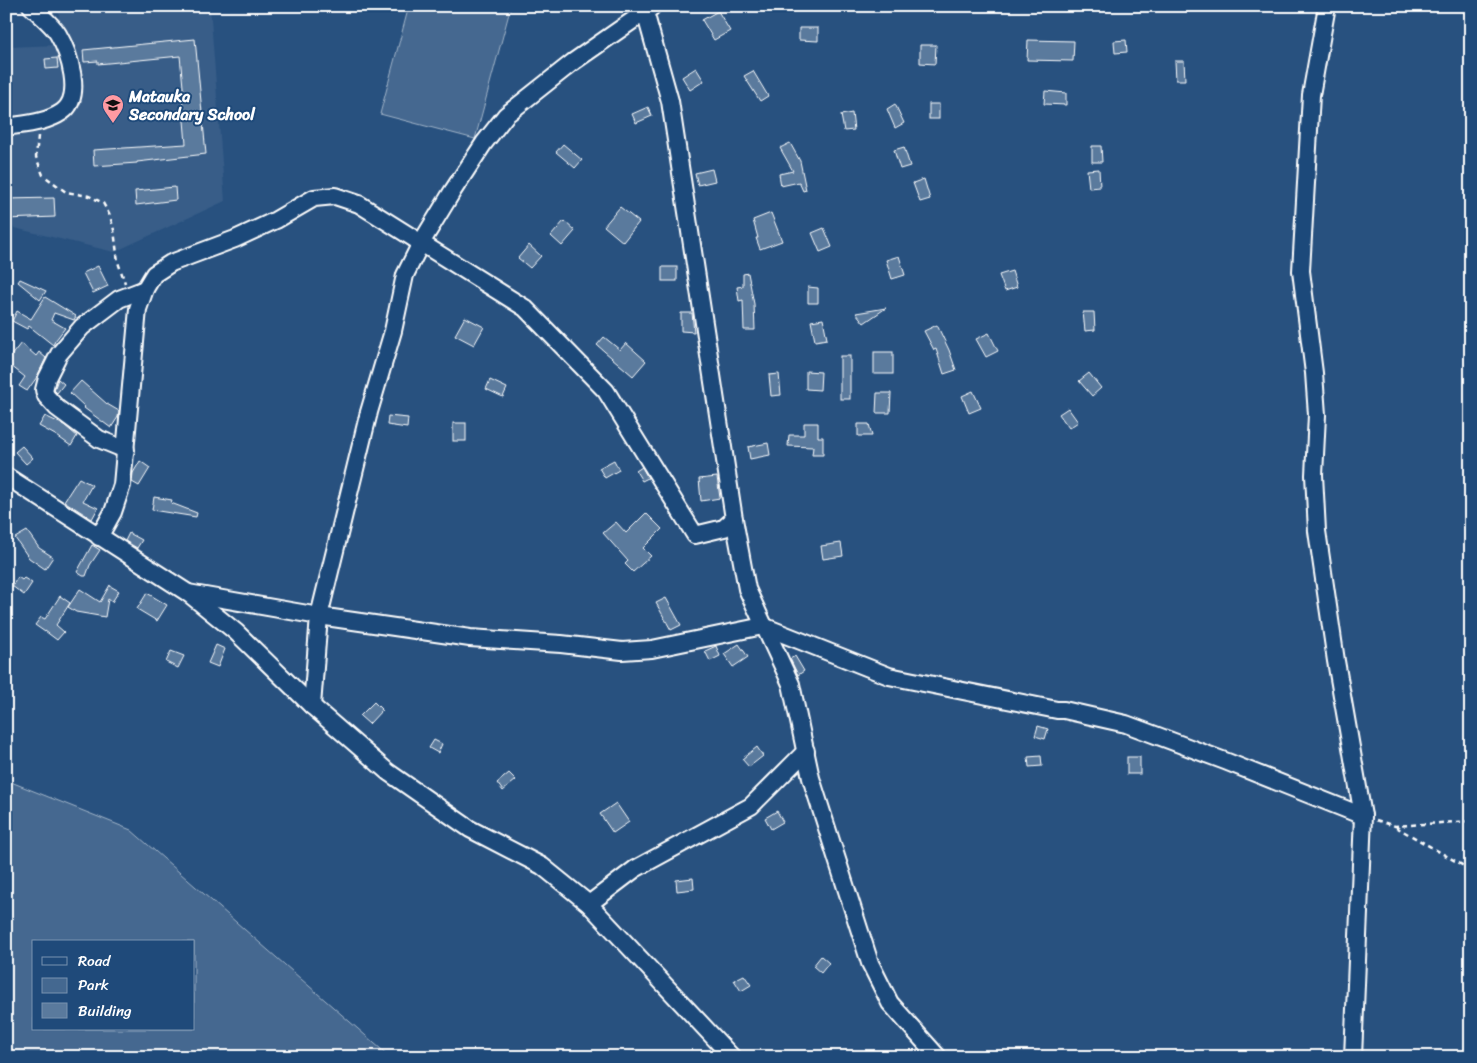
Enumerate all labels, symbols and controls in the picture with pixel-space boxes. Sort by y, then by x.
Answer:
place label: Matauka Secondary School [128,82,256,129]
school or university icon: Matauka Secondary School [101,93,125,124]
legend [32,940,195,1030]
text: Road [78,948,111,974]
text: Park [78,972,109,998]
text: Building [78,998,132,1024]

